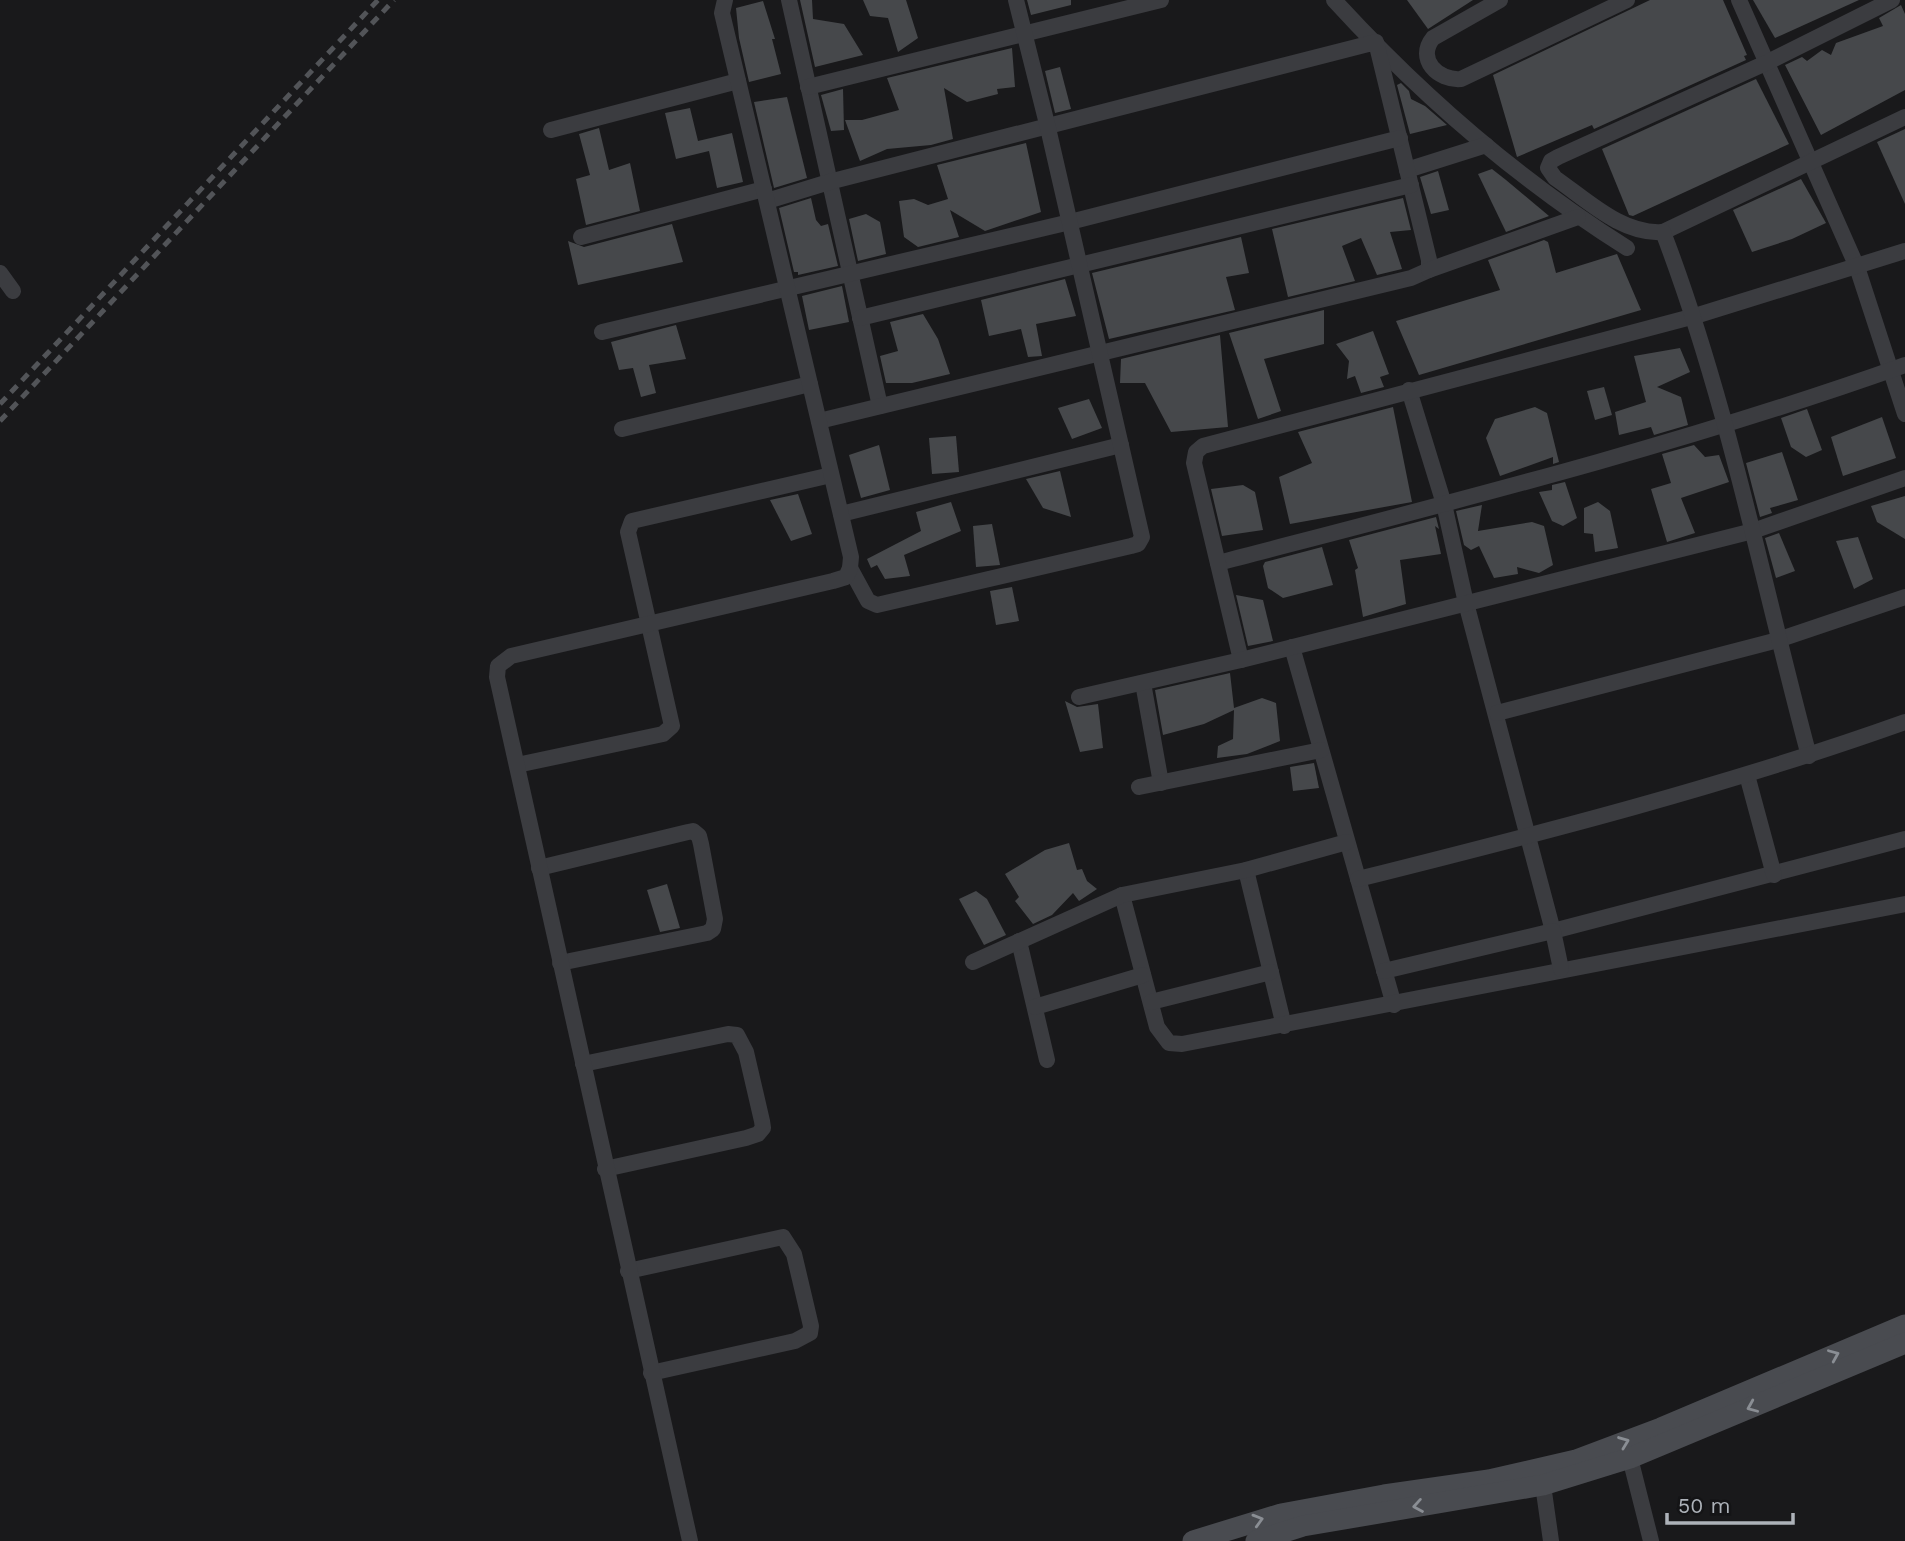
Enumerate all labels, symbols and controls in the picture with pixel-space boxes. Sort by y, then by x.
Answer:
one-way arrow [1827,1350,1839,1364]
one-way arrow [1746,1399,1758,1413]
one-way arrow [1617,1437,1629,1451]
scale bar [1667,1482,1793,1526]
text: 50 m [1678,1493,1730,1518]
one-way arrow [1412,1498,1424,1513]
one-way arrow [1252,1514,1264,1529]

